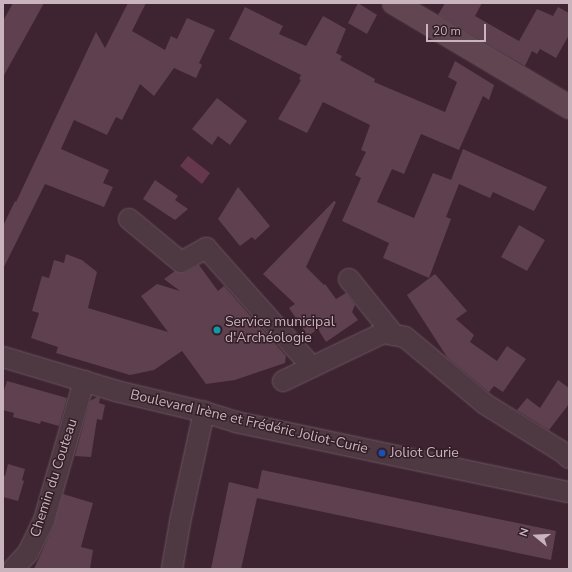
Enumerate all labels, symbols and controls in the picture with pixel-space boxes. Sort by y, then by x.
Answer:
scale bar [428,16,488,42]
text: 20 m [433,23,461,39]
place label: Service municipal d'Archéologie [225,314,335,346]
marker: Service municipal d'Archéologie [212,325,222,335]
street label: Boulevard Irène et Frédéric Joliot-Curie [129,386,369,458]
street label: Chemin du Couteau [27,417,81,539]
place label: Joliot Curie [390,445,459,461]
marker: Joliot Curie [377,448,387,458]
north arrow [516,516,556,556]
text: N [516,526,533,538]

